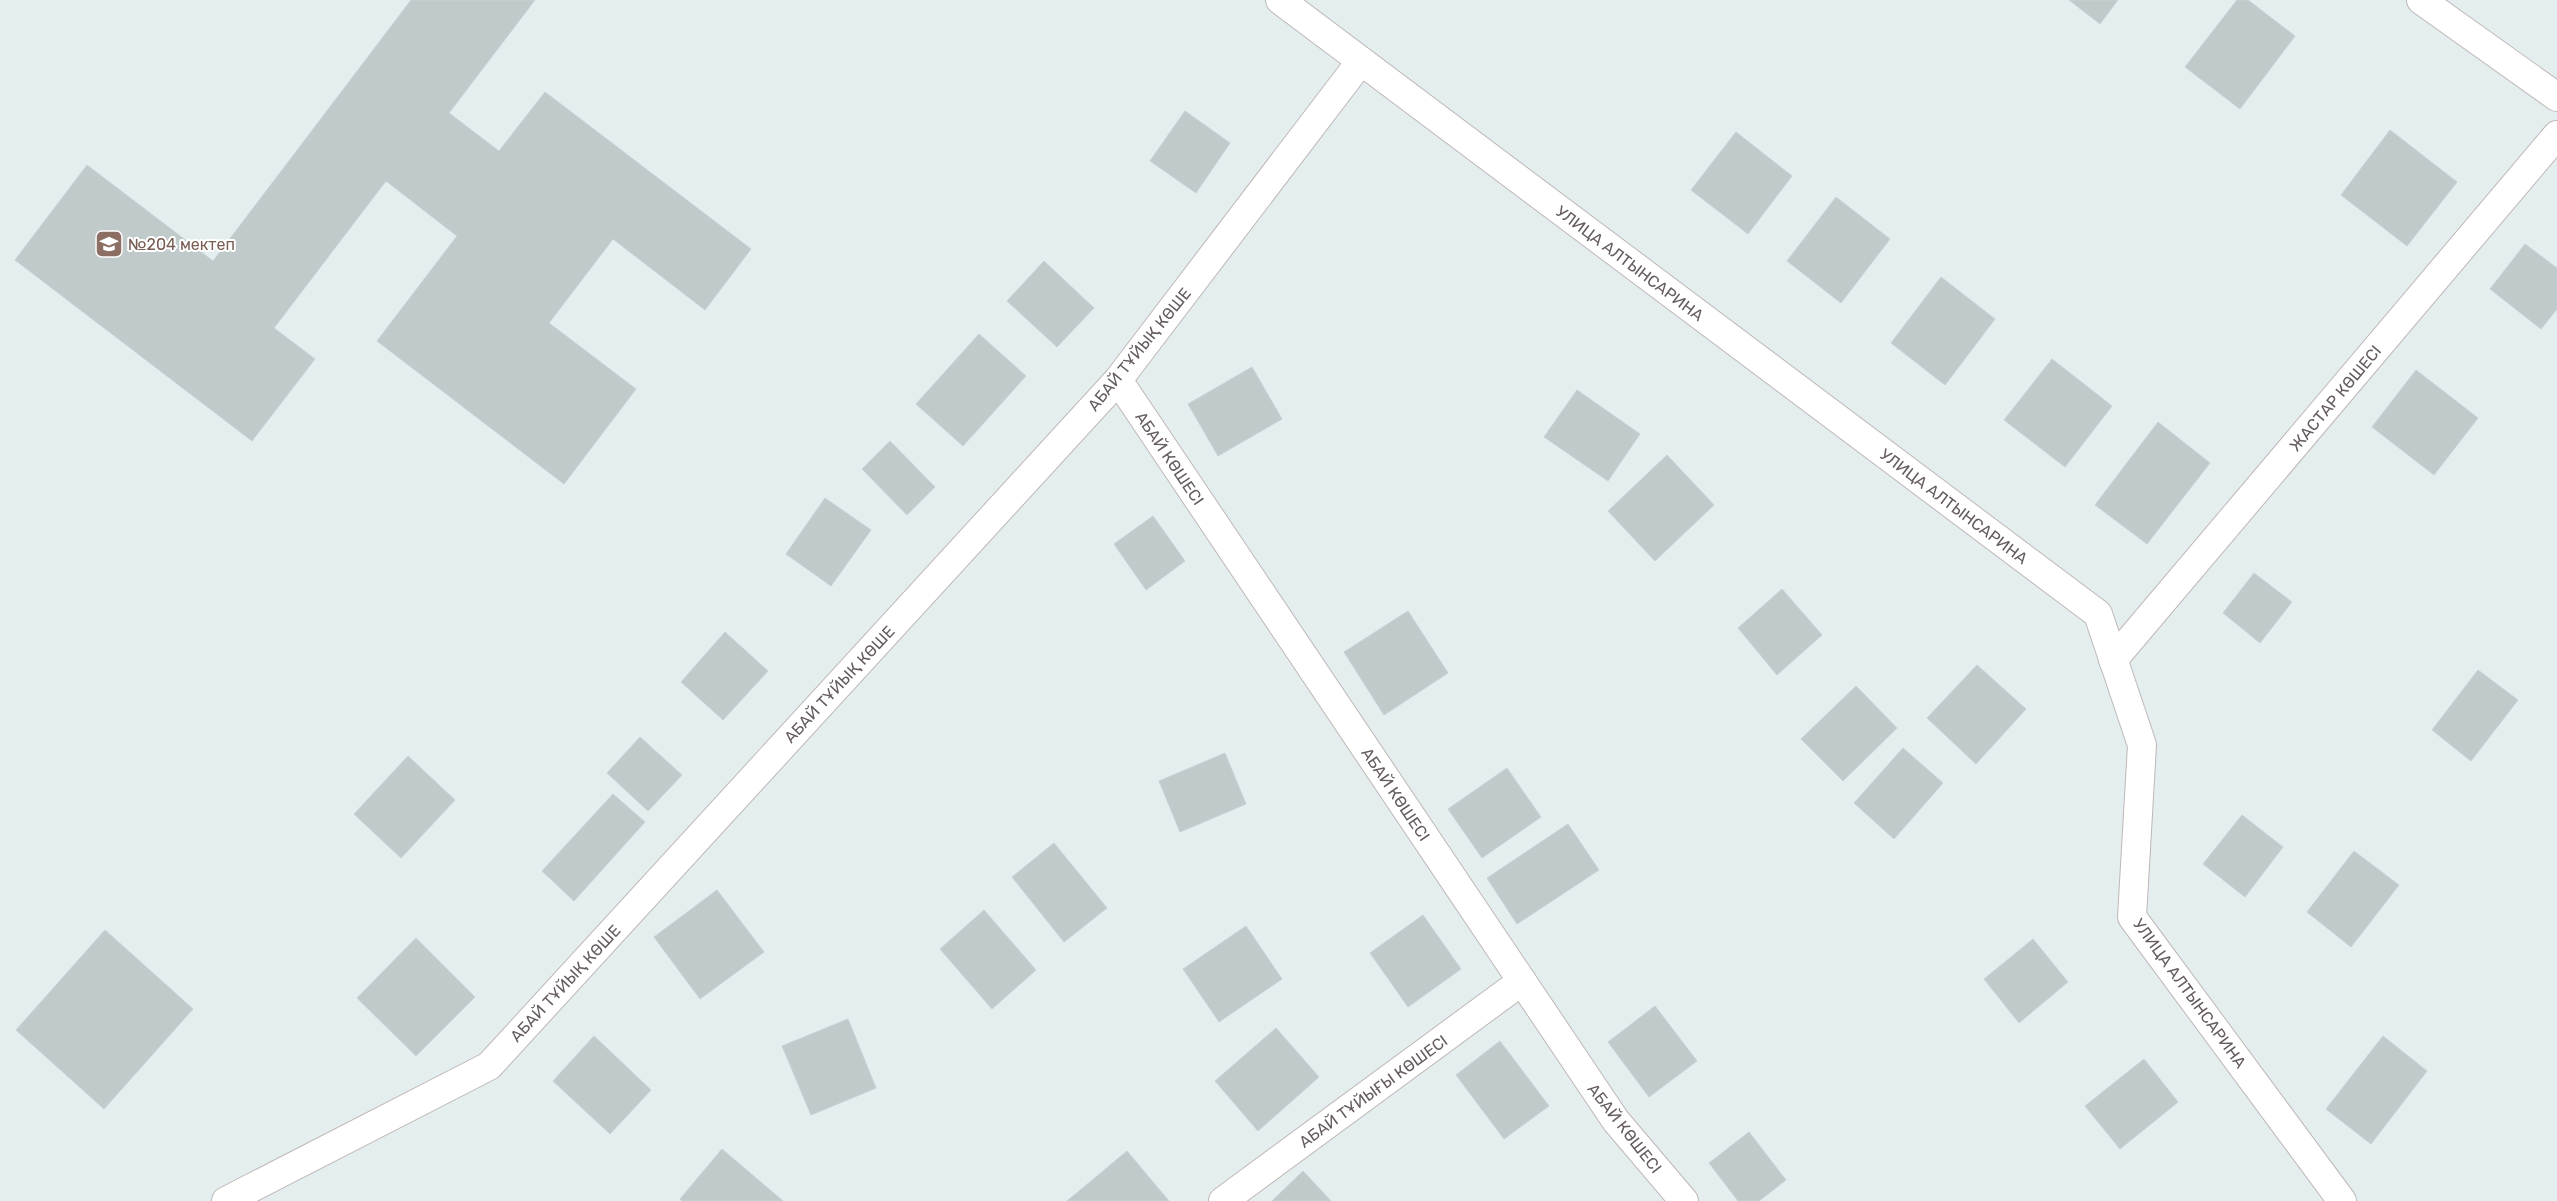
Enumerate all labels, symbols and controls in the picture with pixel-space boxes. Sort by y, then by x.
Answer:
street label: УЛИЦА АЛТЫНСАРИНА [1552,202,1708,325]
school or university icon: №204 мектеп [94,229,124,259]
place label: №204 мектеп [128,235,235,254]
street label: АБАЙ ТҰЙЫҚ КӨШЕ [1084,284,1195,415]
street label: ЖАСТАР КӨШЕСІ [2286,341,2385,455]
street label: АБАЙ КӨШЕСІ [1131,408,1208,509]
street label: УЛИЦА АЛТЫНСАРИНА [1876,445,2032,568]
street label: АБАЙ ТҰЙЫҚ КӨШЕ [780,622,898,747]
street label: АБАЙ КӨШЕСІ [1357,744,1434,845]
street label: УЛИЦА АЛТЫНСАРИНА [2129,915,2250,1072]
street label: АБАЙ ТҰЙЫҚ КӨШЕ [506,921,624,1046]
street label: АБАЙ ТҰЙЫҒЫ КӨШЕСІ [1295,1031,1451,1152]
street label: АБАЙ КӨШЕСІ [1584,1080,1665,1177]

